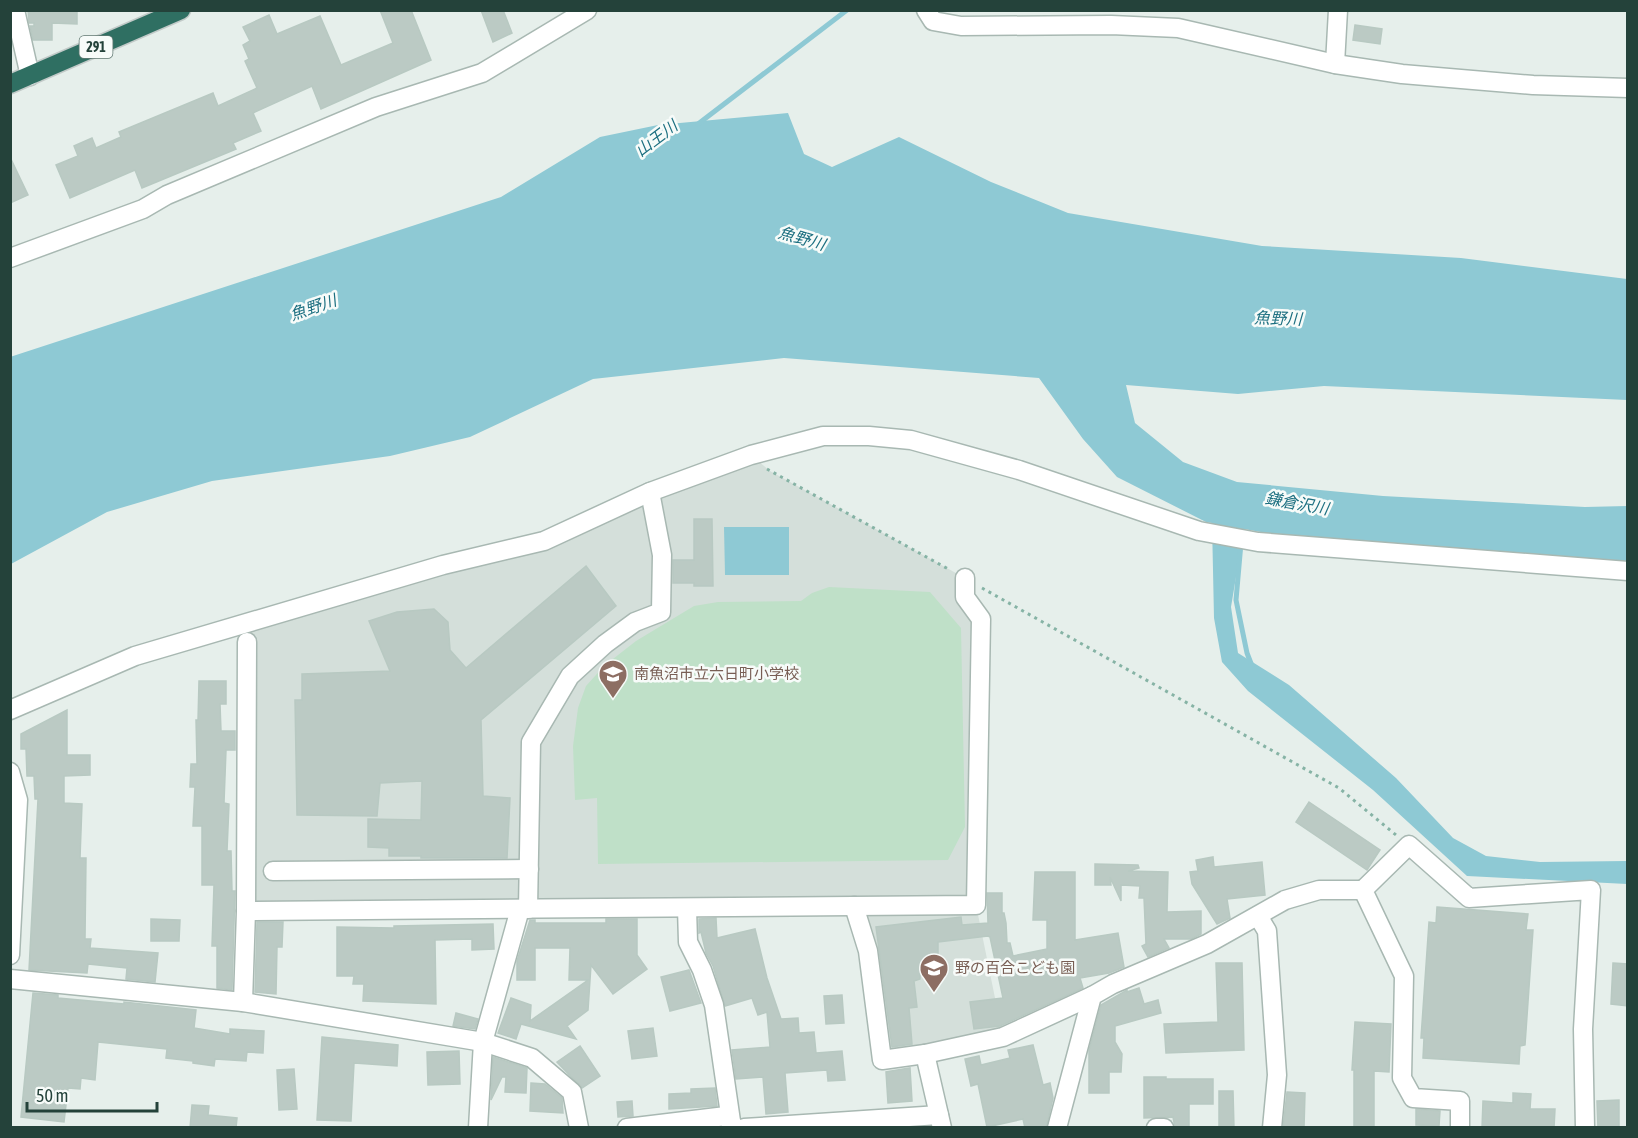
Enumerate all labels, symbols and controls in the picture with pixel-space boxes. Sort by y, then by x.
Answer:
road number: 291 [80,36,112,58]
water label: 山王川 [631,115,682,160]
water label: 魚野川 [776,223,829,254]
water label: 魚野川 [287,290,341,323]
water label: 魚野川 [1254,308,1304,328]
water label: 鎌倉沢川 [1264,489,1332,518]
school or university icon: 南魚沼市立六日町小学校 [597,658,629,700]
place label: 南魚沼市立六日町小学校 [634,665,799,682]
school or university icon: 野の百合こども園 [918,952,950,994]
place label: 野の百合こども園 [955,959,1075,976]
scale bar [27,1075,158,1113]
text: 50 m [36,1085,68,1106]

